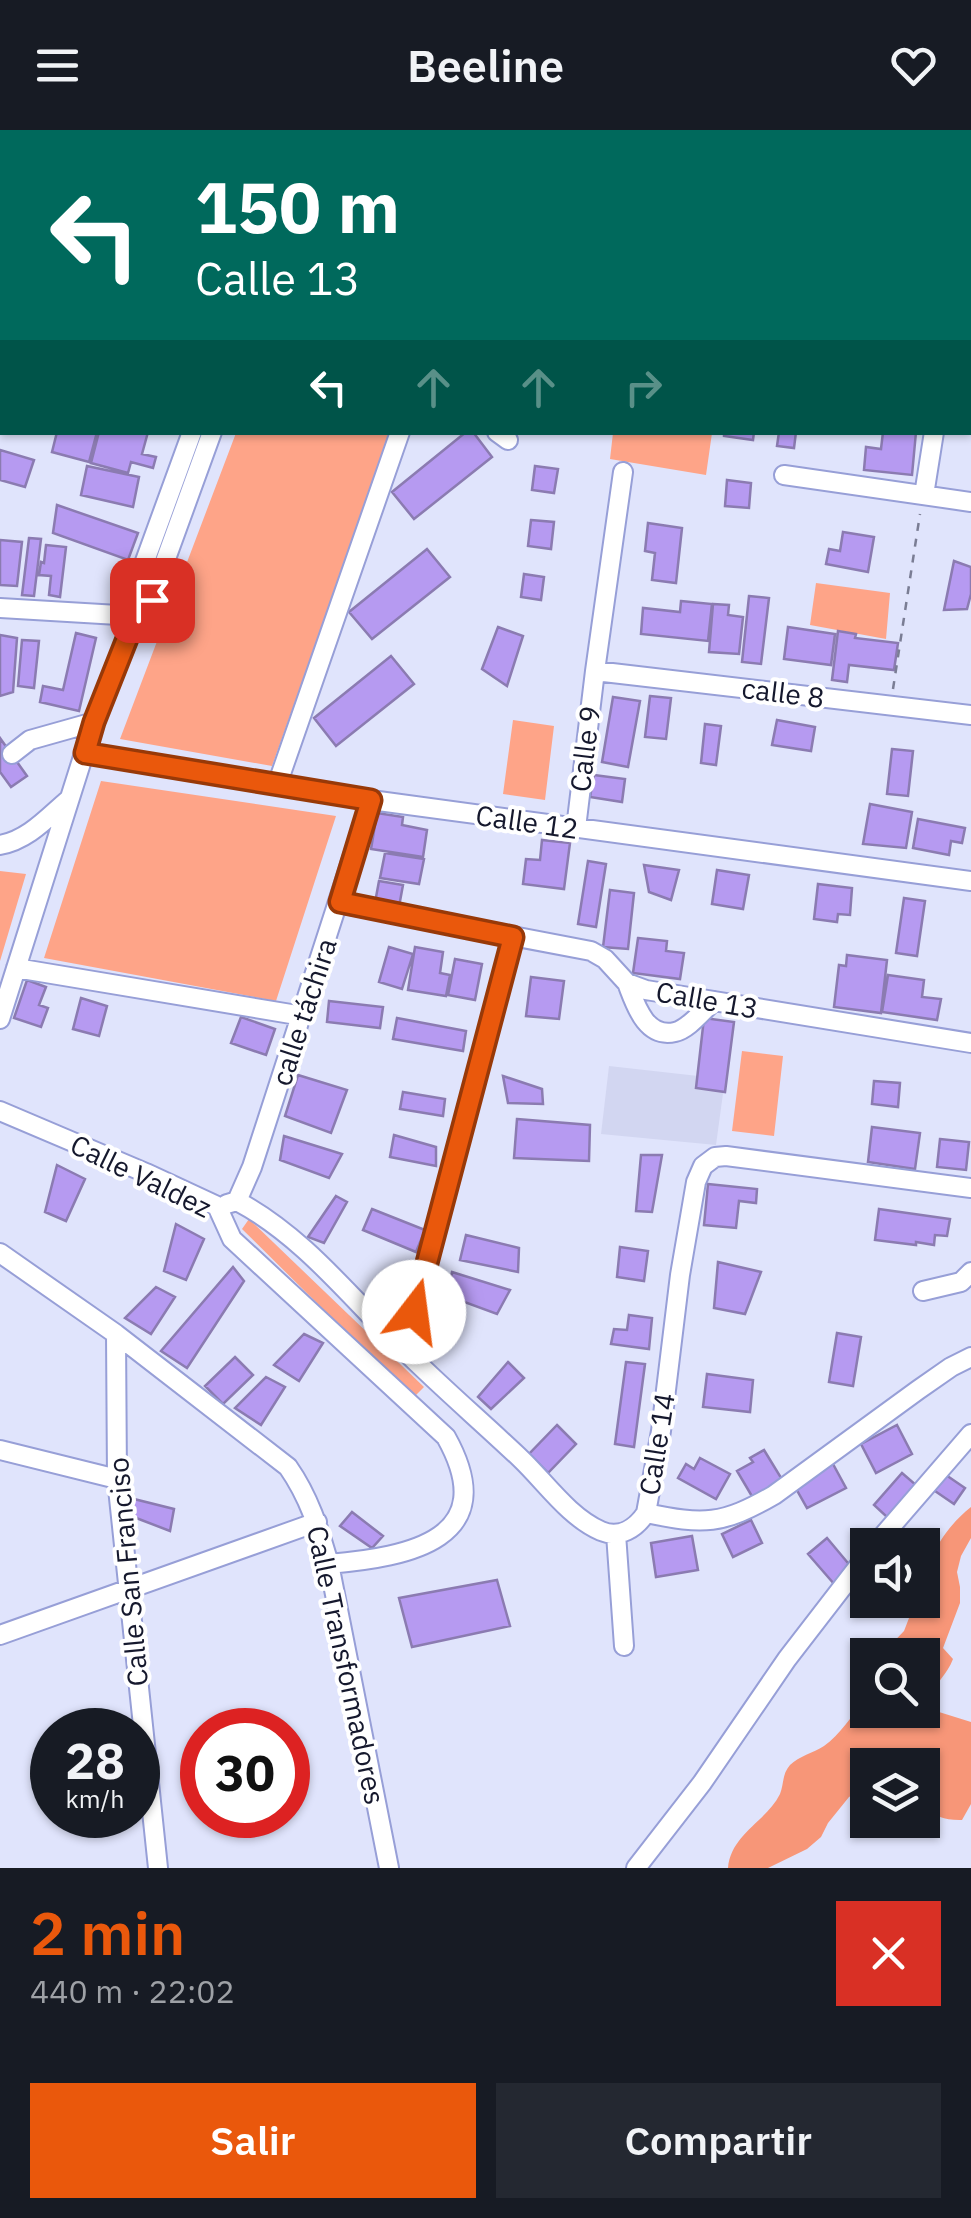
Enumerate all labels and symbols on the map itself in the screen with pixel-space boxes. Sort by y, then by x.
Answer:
pin [110,558,195,643]
street label: calle 8 [740,669,826,716]
street label: Calle 9 [561,704,608,794]
street label: Calle 12 [473,796,581,847]
street label: calle táchira [262,933,345,1090]
street label: Calle 13 [653,972,761,1027]
street label: Calle Valdez [64,1125,218,1226]
position arrow [362,1260,466,1364]
street label: Calle 14 [630,1390,683,1498]
street label: Calle San Franciso [99,1456,156,1688]
street label: Calle Transformadores [299,1522,394,1808]
speed limit sign: 30 [180,1708,310,1838]

